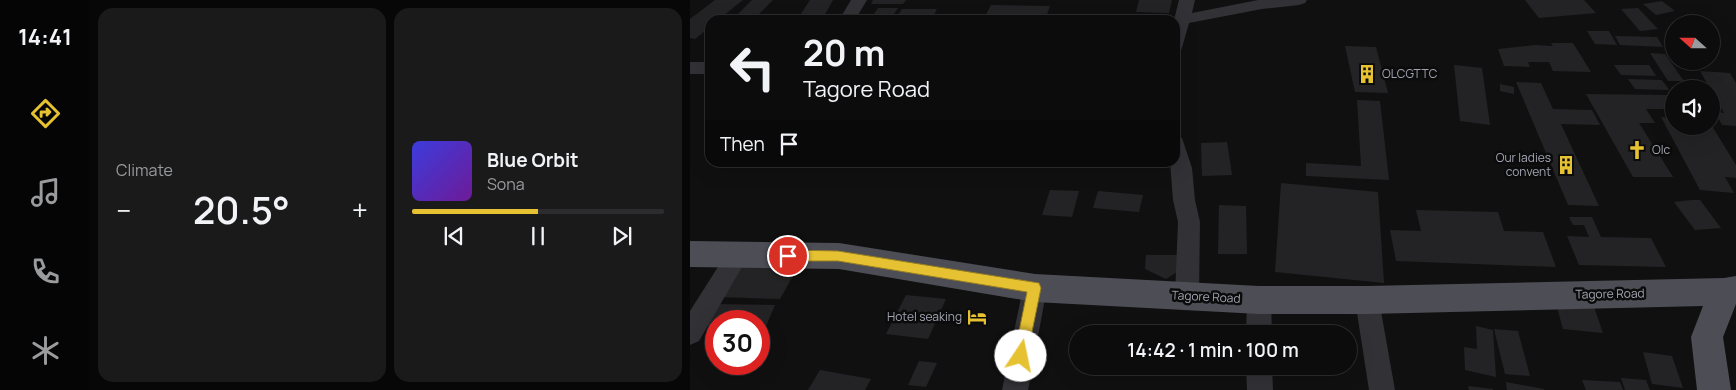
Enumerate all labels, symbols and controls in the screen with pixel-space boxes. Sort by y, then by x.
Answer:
north arrow [1665,15,1720,70]
map controls [1665,15,1720,135]
text: 14:41 [18,22,72,52]
text: 20 m [803,29,885,77]
icon: left [720,35,785,100]
building icon: OLCGTTC [1356,63,1378,85]
place label: OLCGTTC [1382,65,1438,82]
text: Tagore Road [803,74,930,104]
button: sound [1665,80,1720,135]
icon: directions [28,96,63,131]
icon: arrive [775,130,803,158]
text: Then [720,131,765,157]
church icon: Olc [1626,139,1648,161]
place label: Olc [1652,141,1670,158]
text: Blue Orbit [487,147,579,173]
place label: Our ladies convent [1496,149,1551,180]
building icon: Our ladies convent [1555,154,1577,176]
text: Climate [116,159,173,181]
text: Sona [487,173,525,195]
icon: music [28,175,63,210]
text: 20.5° [193,183,290,235]
text: − [116,191,131,229]
text: + [352,191,368,229]
icon: previous [440,222,468,250]
icon: pause [524,222,552,250]
icon: next [608,222,636,250]
pin [767,235,809,277]
icon: arrive [774,242,802,270]
icon: phone [28,254,63,289]
street label: Tagore Road [1575,284,1645,303]
street label: Tagore Road [1171,286,1241,307]
hotel icon: Hotel seaking [966,306,988,328]
place label: Hotel seaking [887,308,962,325]
speed limit sign: 30 [705,310,770,375]
position arrow [994,329,1046,381]
icon: climate [28,333,63,368]
text: 14:42 · 1 min · 100 m [1127,337,1299,363]

